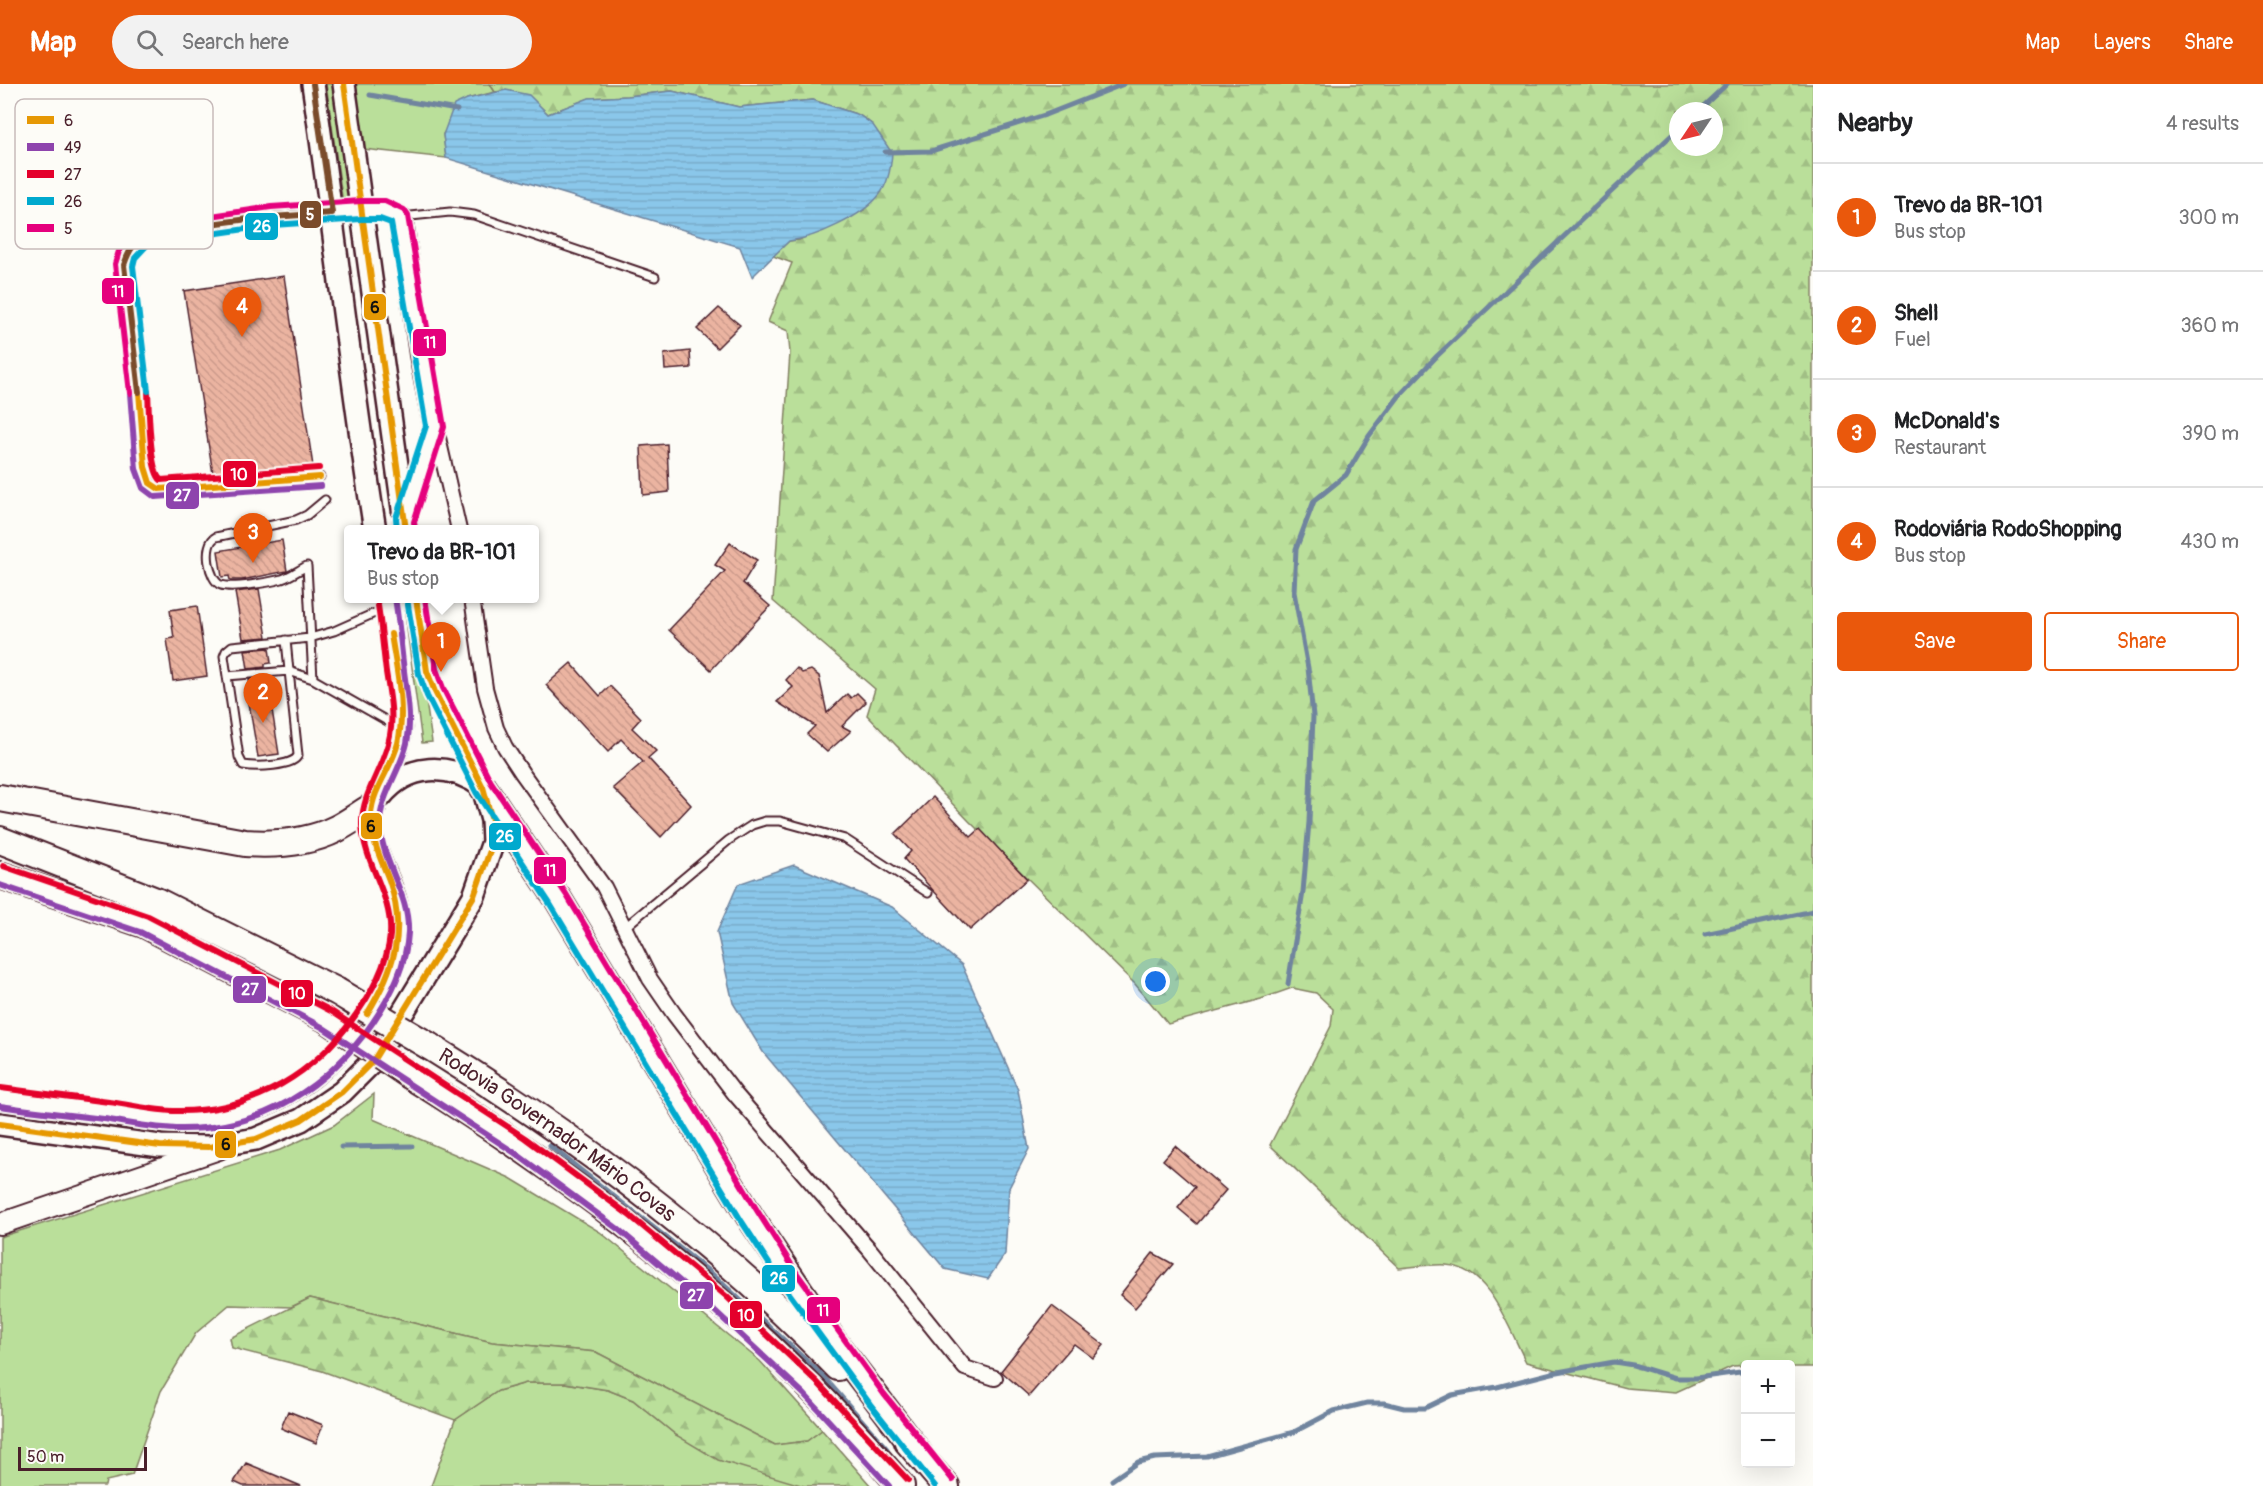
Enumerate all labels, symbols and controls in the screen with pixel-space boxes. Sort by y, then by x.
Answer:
search box [112,15,532,69]
text: Map [30,25,76,60]
icon: search [133,26,166,59]
text: Search here [181,28,289,56]
text: Map [2025,29,2060,56]
text: Layers [2093,29,2151,56]
text: Share [2184,29,2233,56]
legend [15,99,213,249]
north arrow [1669,102,1723,156]
text: Nearby [1837,107,1913,139]
text: 6 [64,111,73,131]
text: 4 results [2166,111,2239,136]
text: 49 [64,138,82,158]
text: 27 [64,165,82,185]
text: Trevo da BR-101 [1894,191,2043,219]
text: 26 [64,192,82,212]
line badge: 5 [299,200,322,229]
text: 5 [306,205,315,225]
text: 1 [1853,205,1860,230]
text: 300 m [2178,205,2239,230]
line badge: 26 [244,212,279,241]
text: 26 [253,217,271,237]
text: 5 [64,219,73,239]
text: Bus stop [1894,219,1966,244]
line badge: 11 [101,277,135,305]
text: 11 [112,282,124,302]
pin: 4 [222,288,262,337]
line badge: 6 [363,293,387,321]
text: 6 [370,298,380,318]
text: Shell [1894,299,1938,327]
text: 2 [1851,313,1862,338]
text: 360 m [2180,313,2239,338]
text: Fuel [1894,327,1931,352]
line badge: 11 [412,328,447,357]
text: 11 [424,333,436,353]
text: McDonald's [1894,407,1999,435]
text: 3 [1851,421,1862,446]
text: 390 m [2182,421,2239,446]
text: Restaurant [1894,435,1986,460]
line badge: 10 [222,460,257,488]
text: 10 [230,465,248,485]
line badge: 27 [165,481,200,510]
text: 27 [173,486,191,506]
pin: 3 [234,514,272,563]
text: Rodoviária RodoShopping [1894,515,2121,543]
popup [344,525,539,603]
text: 4 [1851,529,1862,554]
text: 430 m [2180,529,2239,554]
text: Trevo da BR-101 [367,538,516,566]
text: Bus stop [1894,543,1966,568]
text: Bus stop [367,566,439,591]
button: Save [1837,612,2032,671]
button: Share [2044,612,2239,671]
pin: 1 [422,622,460,672]
pin: 2 [244,674,282,723]
line badge: 6 [360,812,383,840]
text: 6 [366,817,376,837]
line badge: 26 [488,822,522,851]
text: 26 [496,827,514,847]
line badge: 11 [533,856,567,885]
text: 11 [544,861,556,881]
your location [1141,967,1170,996]
line badge: 27 [232,975,267,1004]
line badge: 10 [280,979,314,1008]
text: 27 [241,980,259,1000]
text: 10 [288,984,306,1004]
street label: Rodovia Governador Mário Covas [434,1042,682,1228]
line badge: 6 [214,1130,237,1159]
text: 6 [221,1135,231,1155]
line badge: 26 [761,1264,796,1293]
text: 26 [770,1269,788,1289]
line badge: 27 [679,1281,714,1310]
text: 27 [687,1286,705,1306]
line badge: 11 [806,1296,841,1324]
line badge: 10 [729,1300,763,1329]
text: 11 [817,1301,829,1321]
text: 10 [737,1306,755,1326]
map controls [1741,1360,1795,1468]
button: + [1741,1360,1795,1414]
button: − [1741,1414,1795,1468]
scale bar [18,1444,147,1472]
text: 50 m [27,1447,64,1467]

